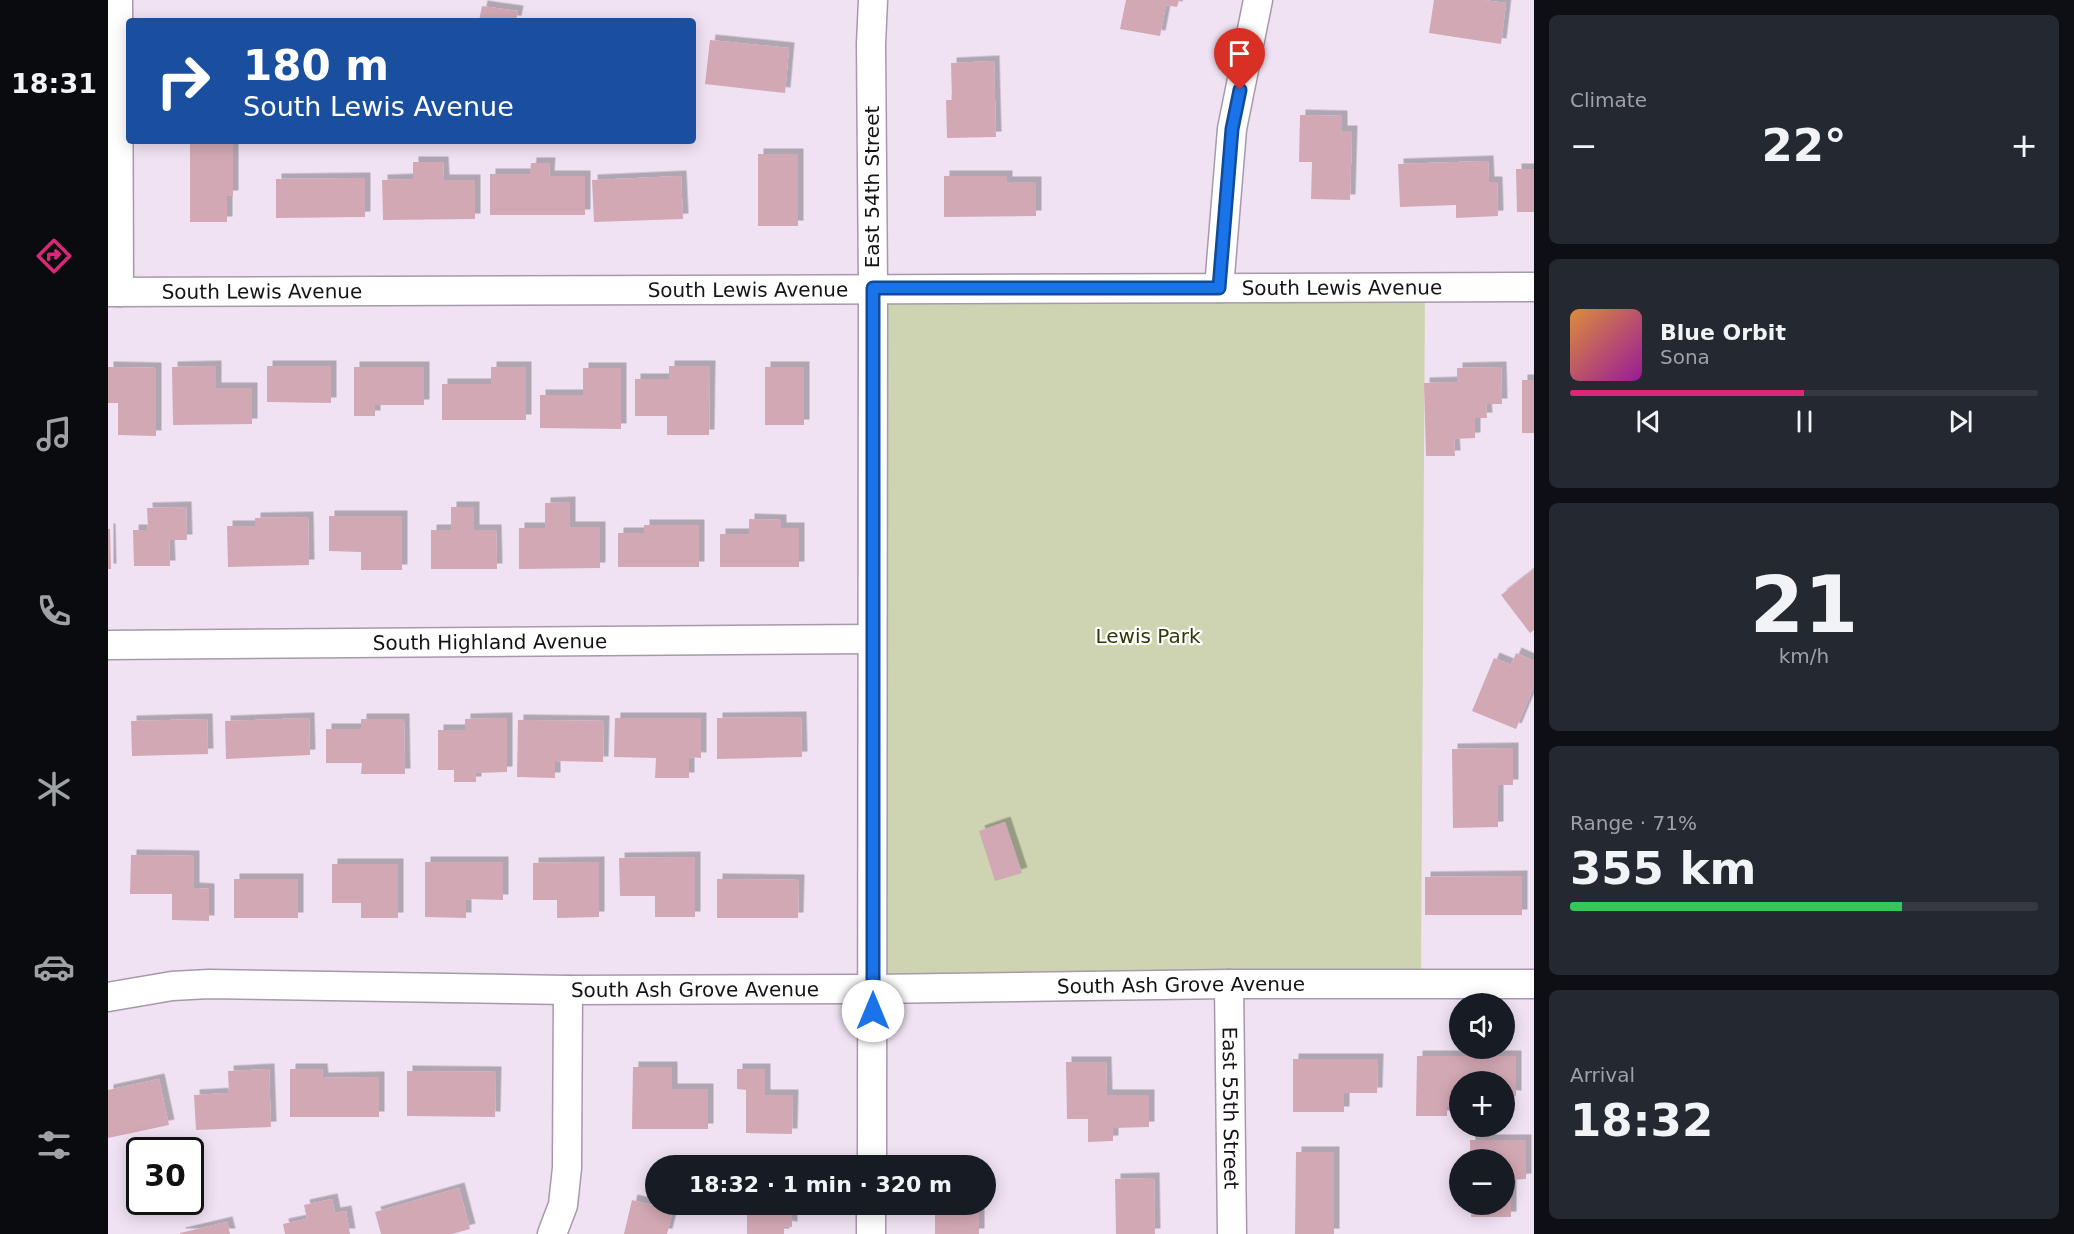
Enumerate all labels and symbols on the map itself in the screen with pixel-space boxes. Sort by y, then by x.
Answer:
pin [1214,28,1265,90]
street label: East 54th Street [860,106,884,268]
street label: South Lewis Avenue [1242,275,1442,300]
street label: South Lewis Avenue [648,277,848,302]
street label: South Lewis Avenue [162,279,362,304]
park label: Lewis Park [1095,624,1201,648]
street label: South Highland Avenue [373,629,607,655]
street label: South Ash Grove Avenue [1057,972,1305,998]
street label: South Ash Grove Avenue [571,977,819,1002]
position arrow [841,979,905,1043]
street label: East 55th Street [1218,1027,1243,1190]
speed limit sign: 30 [126,1137,204,1215]

